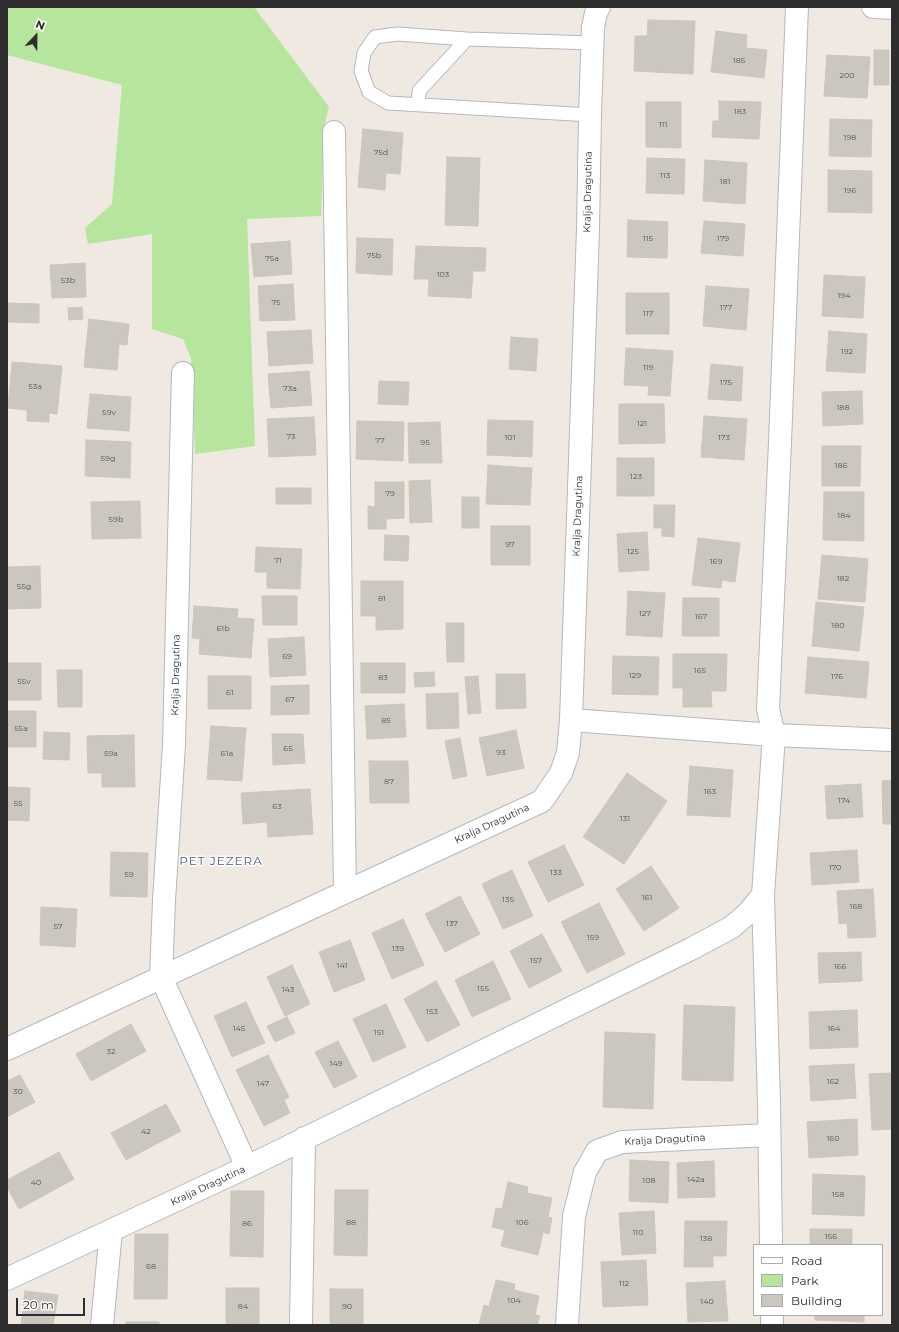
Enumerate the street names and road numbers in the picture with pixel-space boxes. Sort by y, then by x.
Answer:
street label: Kralja Dragutina [581,151,595,233]
street label: Kralja Dragutina [571,475,585,557]
street label: Kralja Dragutina [169,634,183,716]
street label: Kralja Dragutina [453,801,531,847]
street label: Kralja Dragutina [624,1132,706,1148]
street label: Kralja Dragutina [169,1163,247,1209]

